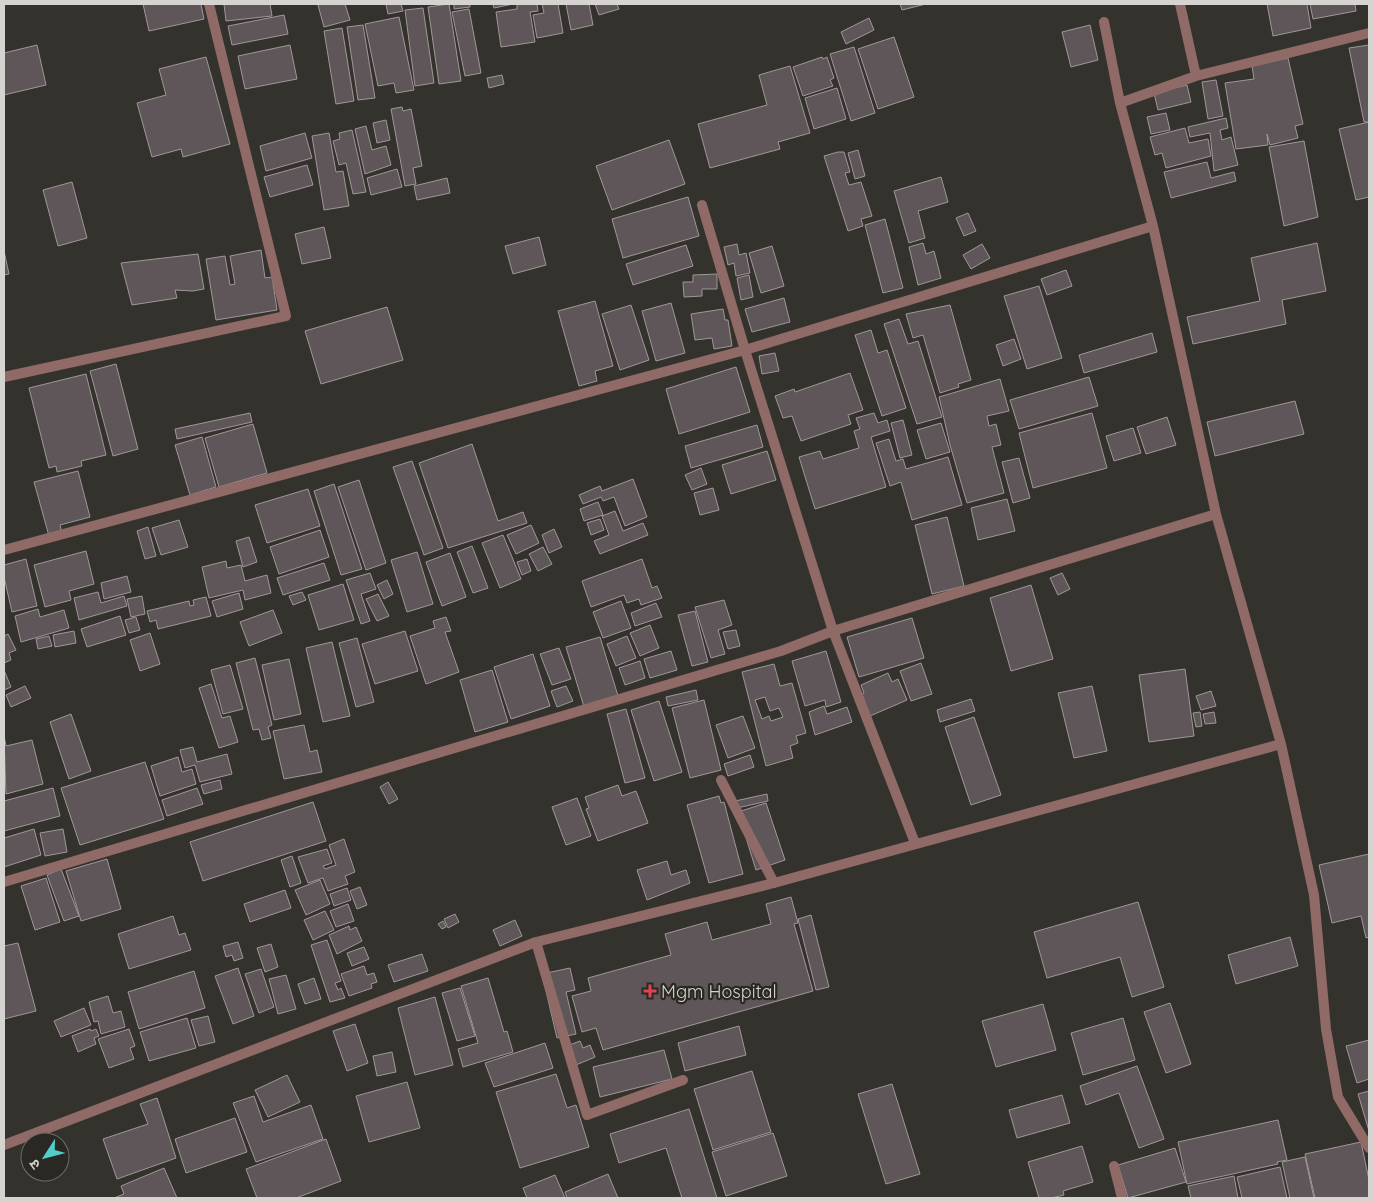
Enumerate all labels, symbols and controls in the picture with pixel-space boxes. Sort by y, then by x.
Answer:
place label: Mgm Hospital [661,980,777,1003]
marker: Mgm Hospital [643,984,657,998]
north arrow [20,1132,70,1182]
text: उ [24,1155,44,1173]

